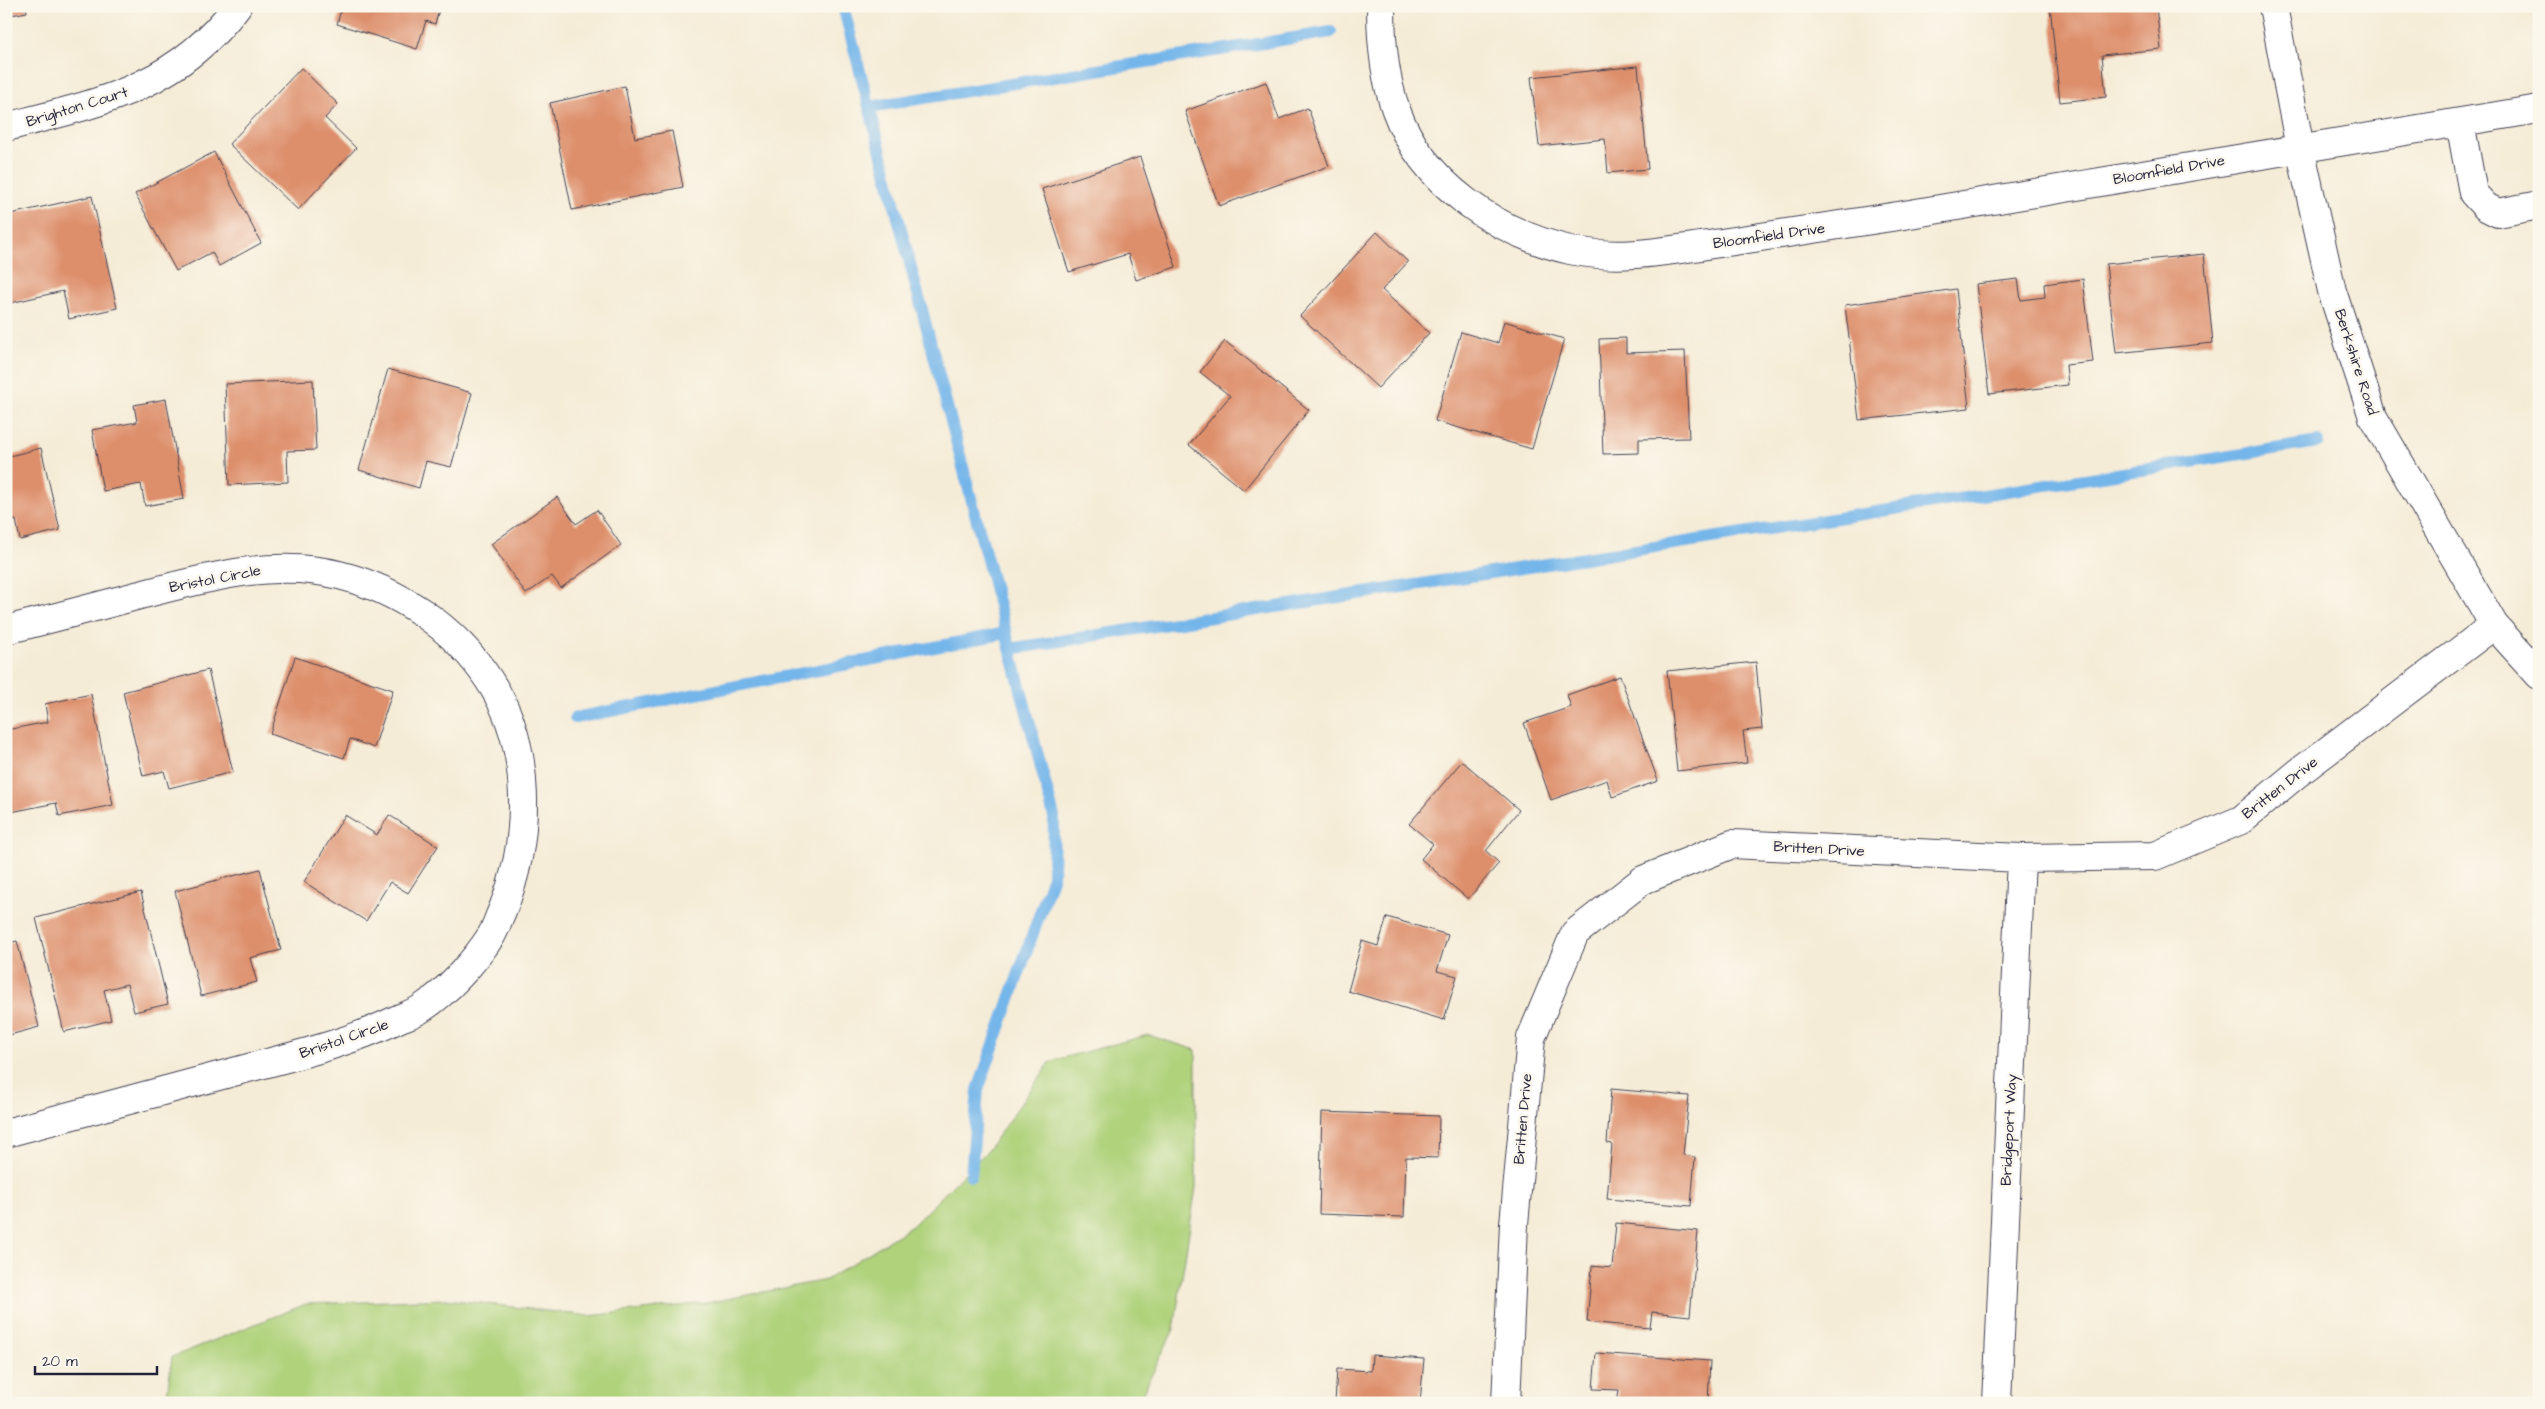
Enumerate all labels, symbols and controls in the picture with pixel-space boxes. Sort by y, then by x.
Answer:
street label: Brighton Court [24,82,131,133]
street label: Bloomfield Drive [2111,150,2227,190]
street label: Bloomfield Drive [1712,218,1826,254]
street label: Berkshire Road [2329,306,2383,418]
street label: Bristol Circle [167,560,263,598]
street label: Britten Drive [2238,752,2322,824]
street label: Britten Drive [1773,836,1865,862]
street label: Bristol Circle [297,1014,391,1064]
street label: Britten Drive [1509,1073,1537,1165]
street label: Bridgeport Way [1996,1074,2023,1186]
scale bar [35,1344,158,1376]
text: 20 m [42,1351,78,1372]

